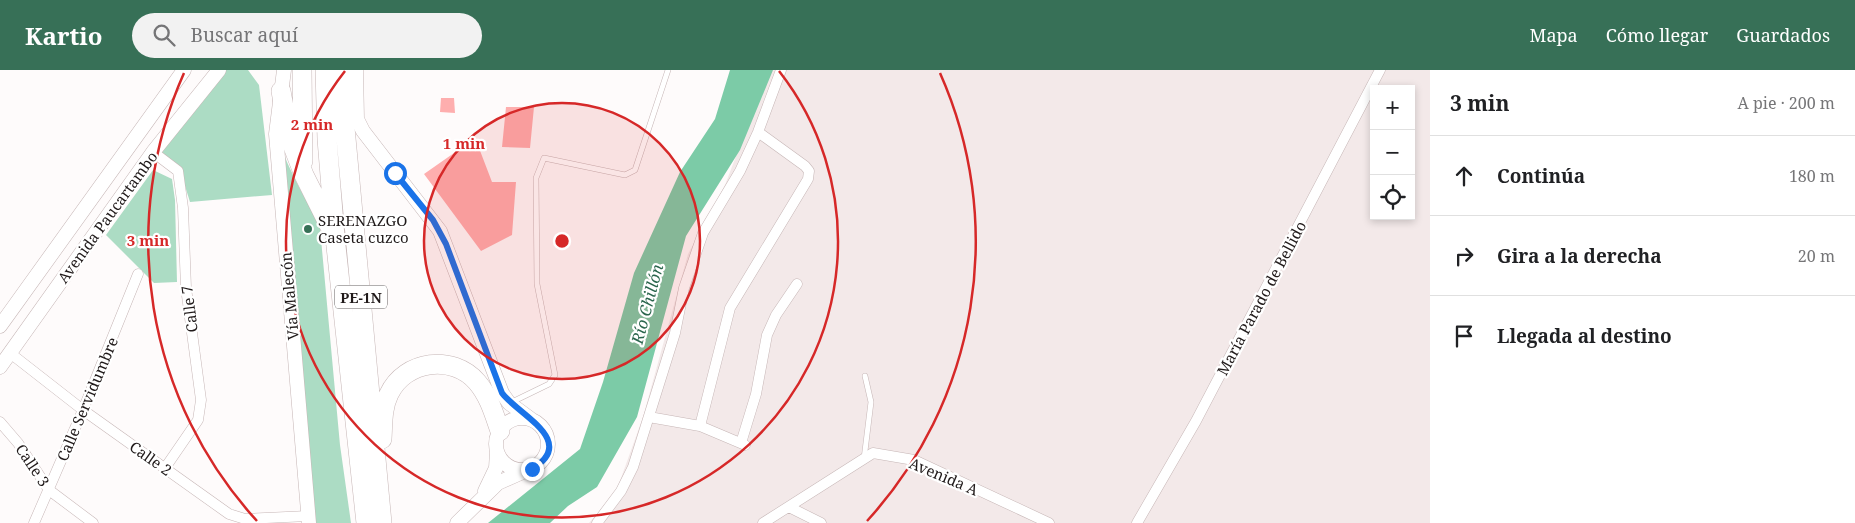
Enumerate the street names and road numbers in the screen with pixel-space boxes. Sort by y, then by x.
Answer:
street label: Avenida Paucartambo [52,147,162,287]
street label: María Parado de Bellido [1212,217,1310,379]
street label: Vía Malecón [275,251,303,341]
street label: Calle 7 [176,284,202,334]
road number: PE-1N [335,286,387,308]
street label: Calle Servidumbre [52,334,122,464]
street label: Calle 2 [126,436,176,480]
street label: Calle 3 [11,440,55,490]
street label: Avenida A [906,453,982,500]

